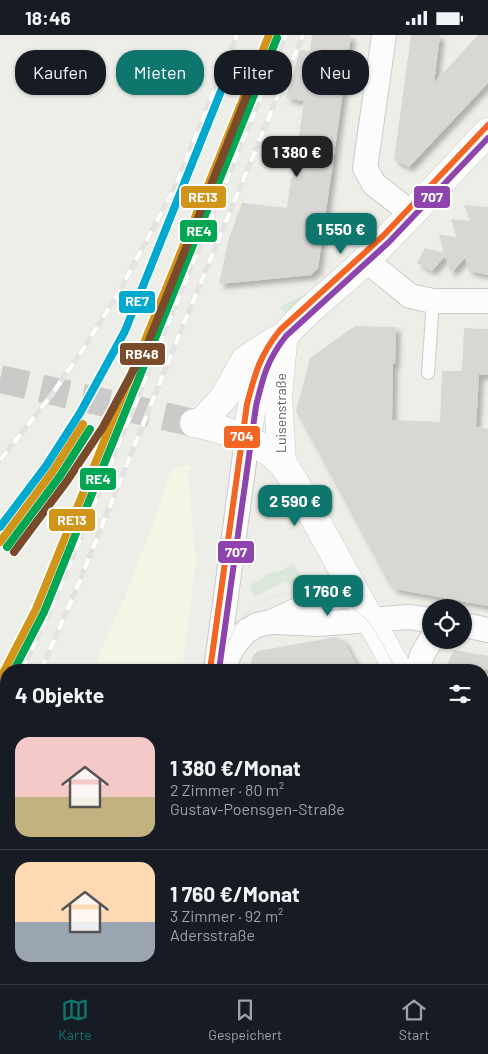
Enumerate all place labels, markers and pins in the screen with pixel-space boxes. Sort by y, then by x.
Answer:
pin: 1 380 € [251,135,343,178]
pin: 1 550 € [295,213,387,255]
pin: 2 590 € [249,485,341,527]
pin: 1 760 € [282,575,374,617]

